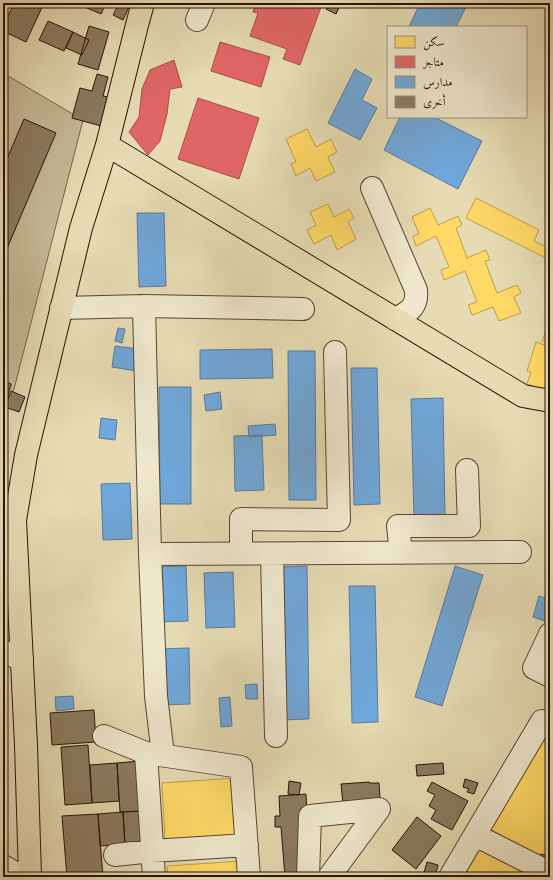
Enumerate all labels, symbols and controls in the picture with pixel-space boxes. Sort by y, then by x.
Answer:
legend [387,26,527,118]
text: سكن [423,34,444,51]
text: متاجر [421,54,444,70]
text: مدارس [423,74,453,90]
text: أخرى [423,94,446,110]

